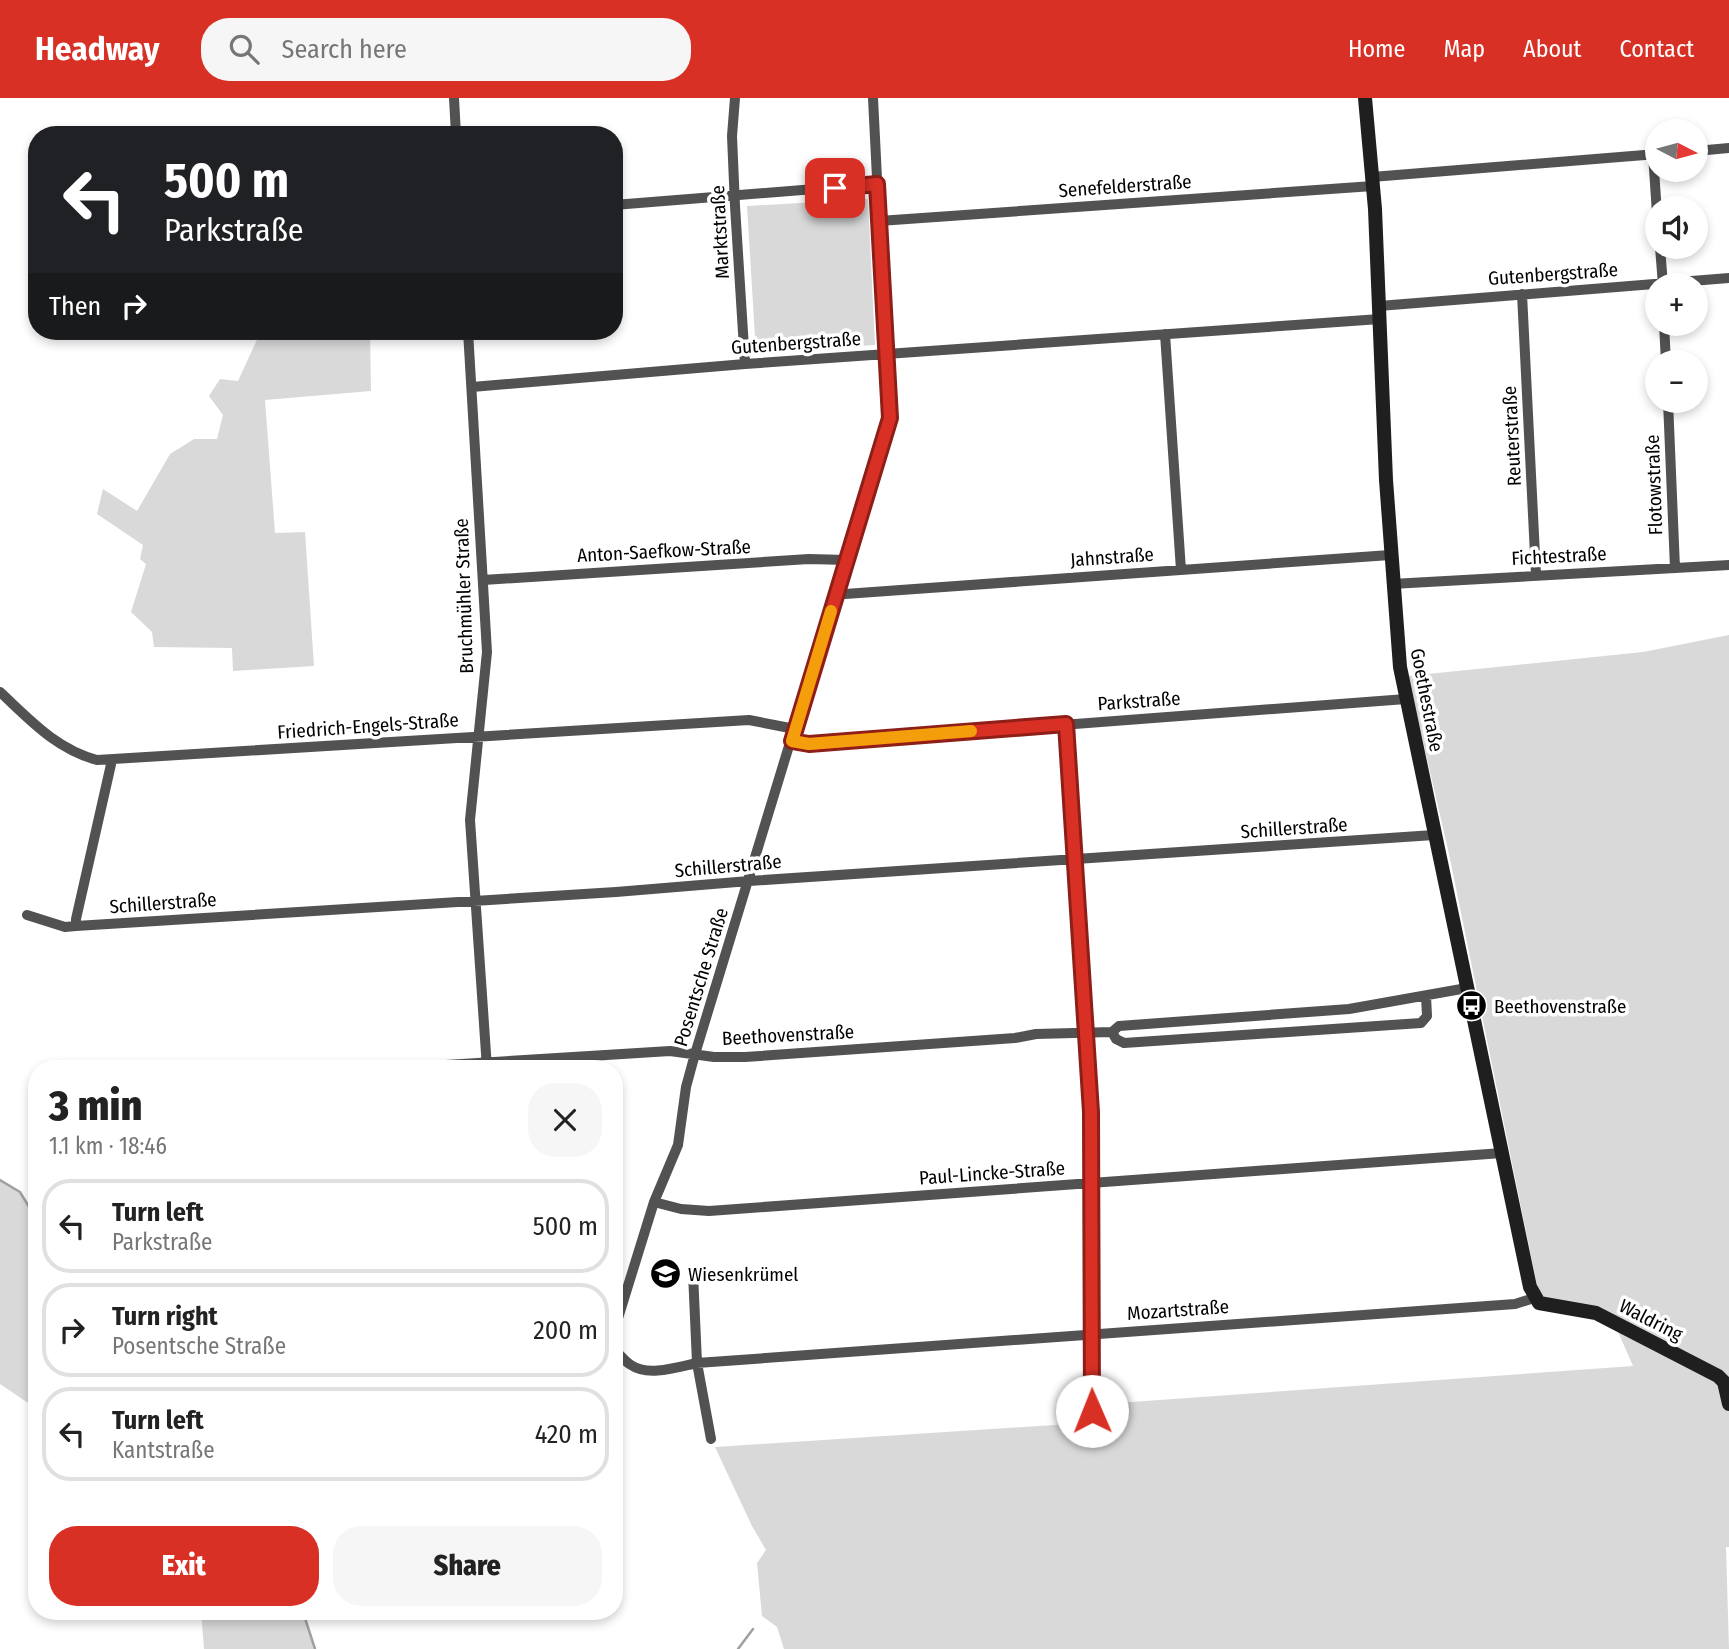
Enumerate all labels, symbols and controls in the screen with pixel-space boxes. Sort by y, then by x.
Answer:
search box [201,18,691,81]
text: Headway [35,29,159,69]
icon: search [225,30,263,68]
text: Search here [281,34,407,65]
text: Home [1348,35,1405,63]
text: Map [1443,35,1485,63]
text: About [1523,35,1581,63]
text: Contact [1619,35,1694,63]
north arrow [1645,119,1708,182]
map controls [1645,119,1708,413]
text: 500 m [164,151,289,210]
icon: left [49,154,140,245]
pin [805,158,865,218]
icon: arrive [816,169,854,207]
street label: Senefelderstraße [1058,170,1192,202]
street label: Marktstraße [706,185,734,279]
button: sound [1645,196,1708,259]
text: Parkstraße [164,211,304,249]
street label: Gutenbergstraße [1487,258,1619,290]
button: + [1645,273,1708,336]
icon: right [115,287,153,325]
text: Then [49,291,101,322]
street label: Gutenbergstraße [730,327,862,359]
button: − [1645,350,1708,413]
street label: Reuterstraße [1498,385,1526,487]
street label: Flotowstraße [1641,434,1667,536]
street label: Bruchmühler Straße [450,518,478,674]
street label: Anton-Saefkow-Straße [576,535,752,567]
street label: Fichtestraße [1511,542,1607,570]
street label: Jahnstraße [1069,543,1155,571]
street label: Goethestraße [1406,646,1448,754]
street label: Parkstraße [1097,687,1181,715]
street label: Friedrich-Engels-Straße [277,708,459,744]
street label: Schillerstraße [1240,813,1348,843]
street label: Schillerstraße [674,850,782,882]
street label: Schillerstraße [109,888,217,918]
street label: Posentsche Straße [669,905,733,1049]
bus stop icon: Beethovenstraße [1454,989,1488,1023]
place label: Beethovenstraße [1494,995,1626,1018]
street label: Beethovenstraße [721,1020,855,1050]
text: 3 min [49,1081,142,1131]
button: close [528,1083,602,1157]
text: 1.1 km · 18:46 [49,1132,167,1160]
street label: Paul-Lincke-Straße [918,1156,1066,1190]
text: Turn left [112,1197,204,1228]
icon: left [53,1207,91,1245]
text: 500 m [533,1211,598,1242]
text: Parkstraße [112,1228,212,1256]
school or university icon: Wiesenkrümel [648,1257,682,1291]
place label: Wiesenkrümel [688,1263,798,1286]
street label: Waldring [1615,1294,1687,1346]
street label: Mozartstraße [1126,1295,1230,1325]
text: Turn right [112,1301,218,1332]
icon: right [53,1311,91,1349]
text: 200 m [533,1315,598,1346]
text: Posentsche Straße [112,1332,286,1360]
position arrow [1055,1374,1129,1448]
text: Turn left [112,1405,204,1436]
icon: left [53,1415,91,1453]
text: 420 m [535,1419,598,1450]
text: Kantstraße [112,1436,215,1464]
button: Exit [49,1526,319,1606]
button: Share [333,1526,602,1606]

